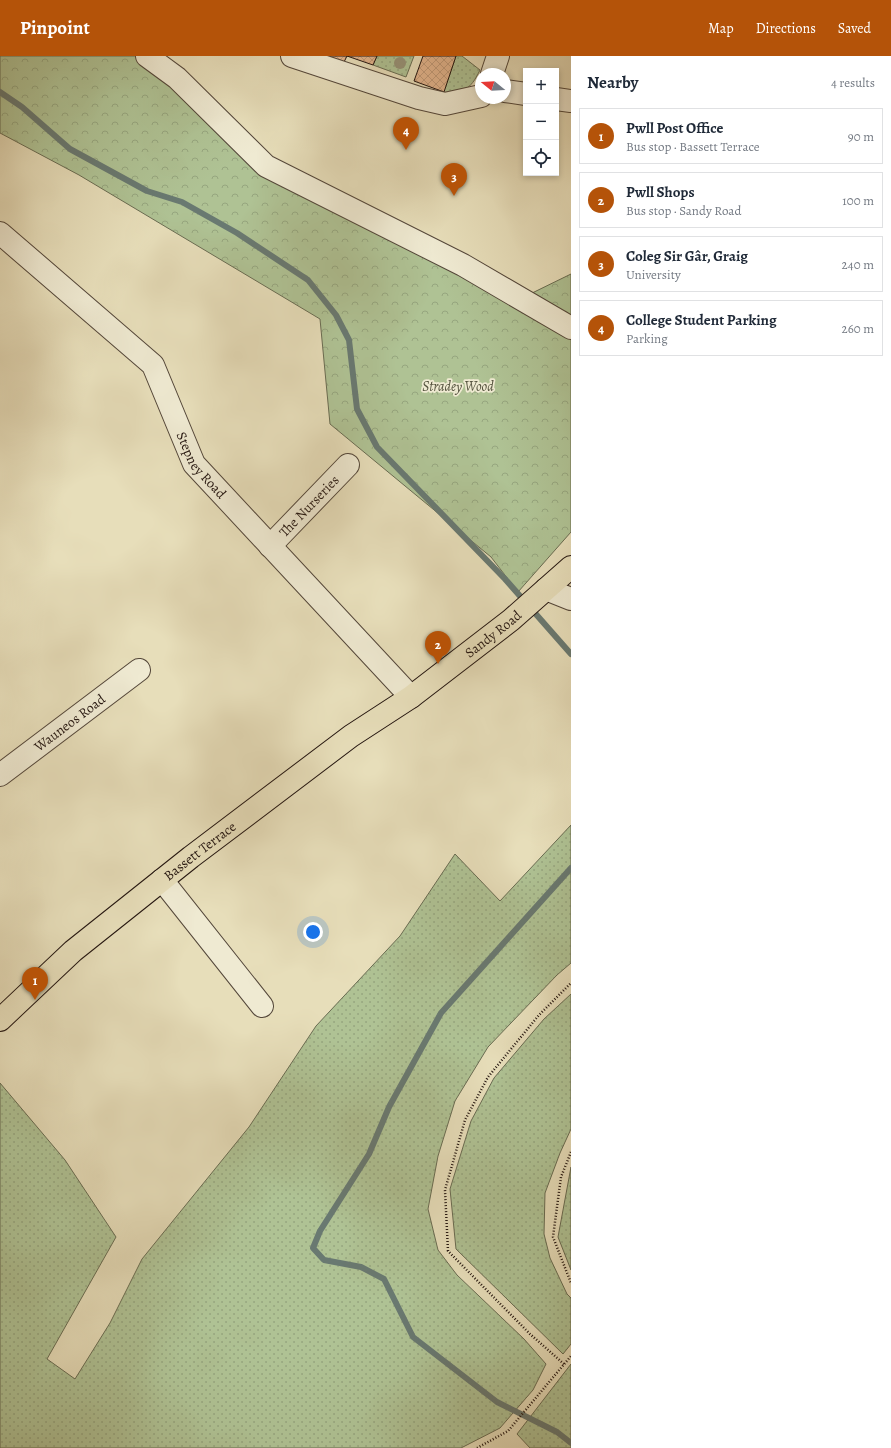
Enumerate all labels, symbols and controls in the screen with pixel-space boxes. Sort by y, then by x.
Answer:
text: Pinpoint [20,15,90,41]
text: Map [708,19,734,38]
text: Directions [756,19,816,38]
text: Saved [838,19,871,38]
north arrow [475,68,511,104]
map controls [523,68,559,176]
button: + [523,68,559,104]
text: Nearby [587,71,638,94]
text: 4 results [831,74,875,91]
button: − [523,104,559,140]
pin: 4 [393,117,419,150]
text: Pwll Post Office [626,118,724,138]
text: 1 [599,128,603,145]
text: 90 m [848,128,874,145]
text: Bus stop · Bassett Terrace [626,138,760,155]
button: locate [523,140,559,176]
pin: 3 [441,163,467,196]
text: Pwll Shops [626,182,695,202]
text: 2 [598,192,604,209]
text: 100 m [842,192,874,209]
text: Bus stop · Sandy Road [626,202,741,219]
text: Coleg Sir Gâr, Graig [626,246,748,266]
text: 3 [598,256,604,273]
text: 240 m [842,256,874,273]
text: University [626,266,681,283]
text: College Student Parking [626,310,777,330]
text: 4 [598,320,604,337]
text: 260 m [841,320,874,337]
text: Parking [626,330,668,347]
park label: Stradey Wood [422,377,494,396]
street label: Stepney Road [172,429,231,503]
street label: The Nurseries [275,471,343,541]
street label: Sandy Road [461,606,526,662]
pin: 2 [425,631,451,664]
street label: Wauneos Road [29,690,110,757]
street label: Bassett Terrace [160,817,240,885]
your location [303,922,323,942]
pin: 1 [22,967,48,1000]

